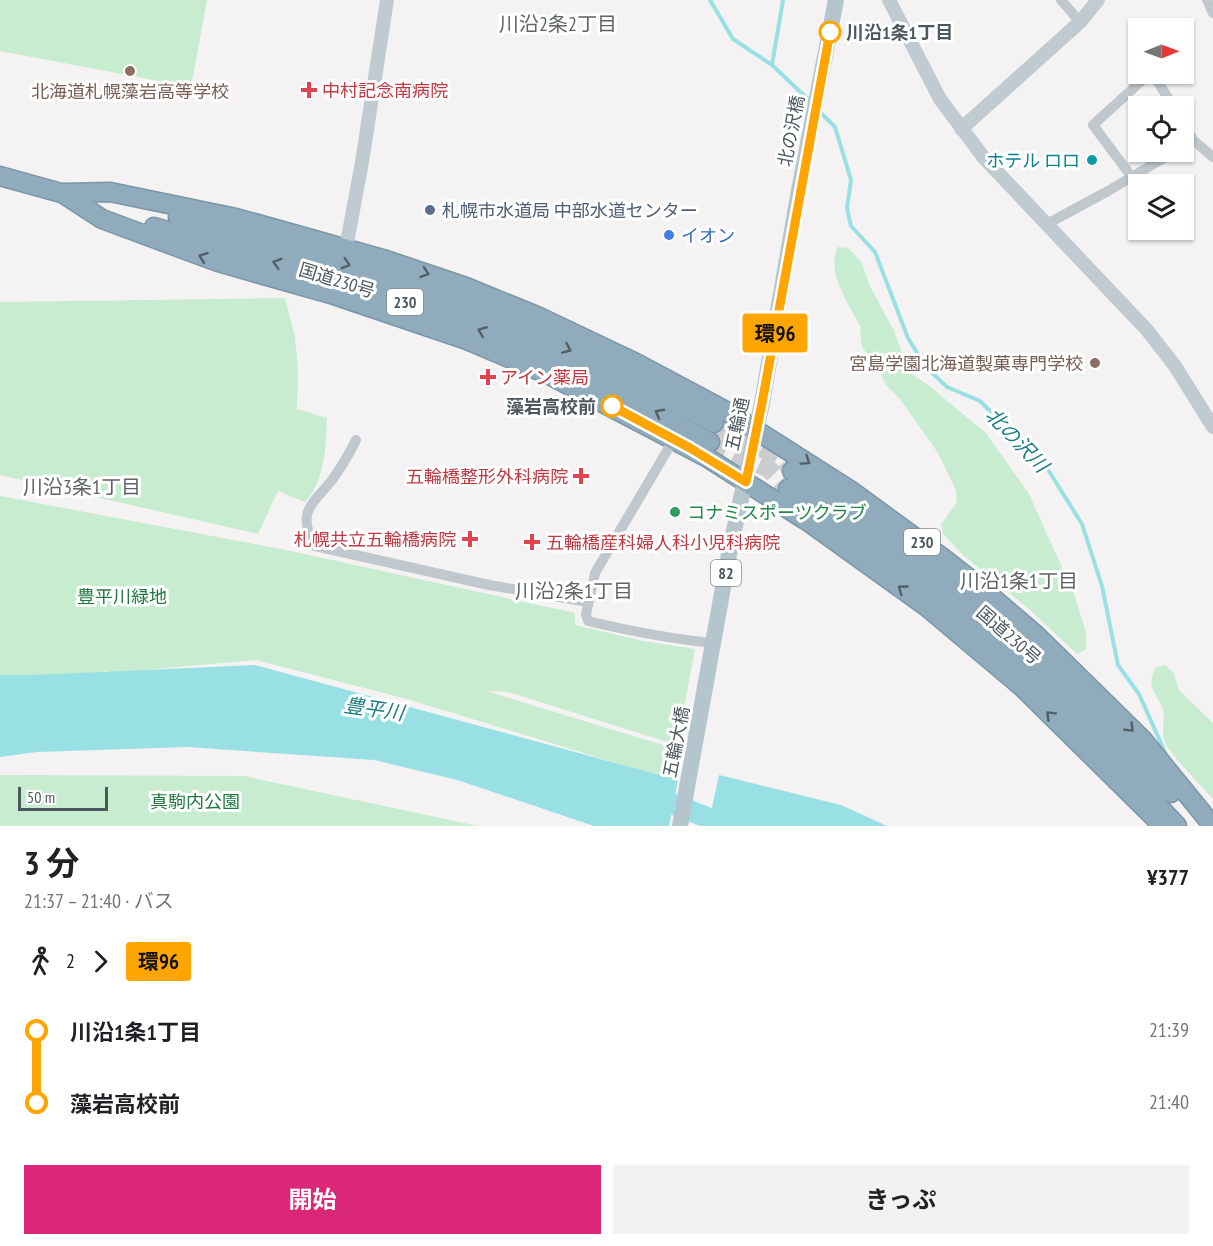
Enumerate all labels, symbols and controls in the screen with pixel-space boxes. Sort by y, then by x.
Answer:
district label: 川沿2条2丁目 [499,11,617,37]
north arrow [1128,18,1194,84]
map controls [1128,18,1194,240]
marker: 川沿1条1丁目 [819,21,841,43]
place label: 川沿1条1丁目 [846,21,953,44]
marker: 北海道札幌藻岩高等学校 [123,64,137,78]
place label: 中村記念南病院 [322,79,448,102]
place label: 北海道札幌藻岩高等学校 [31,80,229,103]
marker: 中村記念南病院 [300,81,318,99]
street label: 北の沢橋 [773,93,809,169]
button: locate [1128,96,1194,162]
place label: ホテル ロロ [986,149,1080,172]
marker: ホテル ロロ [1085,153,1099,167]
button: layers [1128,174,1194,240]
place label: 札幌市水道局 中部水道センター [442,199,698,222]
marker: 札幌市水道局 中部水道センター [423,203,437,217]
place label: イオン [681,224,735,247]
marker: イオン [662,228,676,242]
one-way arrow [198,251,209,264]
one-way arrow [340,257,351,269]
one-way arrow [273,258,283,270]
street label: 国道230号 [296,258,378,302]
one-way arrow [419,266,430,279]
road number: 230 [387,289,423,315]
line badge: 環96 [740,314,810,352]
text: 環96 [754,320,796,347]
one-way arrow [477,326,488,338]
one-way arrow [560,341,571,353]
place label: 宮島学園北海道製菓専門学校 [849,352,1083,375]
marker: 宮島学園北海道製菓専門学校 [1088,356,1102,370]
place label: アイン薬局 [500,366,589,389]
marker: アイン薬局 [481,370,495,384]
place label: 藻岩高校前 [506,395,596,418]
marker: 藻岩高校前 [601,395,623,417]
street label: 五輪通 [720,395,754,453]
water label: 北の沢川 [980,402,1056,479]
one-way arrow [655,409,665,420]
one-way arrow [799,454,810,465]
place label: 五輪橋整形外科病院 [406,465,568,488]
marker: 五輪橋整形外科病院 [572,467,590,485]
district label: 川沿3条1丁目 [23,474,141,500]
place label: コナミスポーツクラブ [687,501,867,524]
marker: コナミスポーツクラブ [668,505,682,519]
place label: 札幌共立五輪橋病院 [294,528,456,551]
road number: 230 [904,529,940,555]
marker: 札幌共立五輪橋病院 [461,530,479,548]
place label: 五輪橋産科婦人科小児科病院 [546,531,780,554]
marker: 五輪橋産科婦人科小児科病院 [523,533,541,551]
road number: 82 [711,560,741,586]
district label: 川沿1条1丁目 [960,568,1078,594]
district label: 川沿2条1丁目 [515,578,633,604]
park label: 豊平川緑地 [77,585,167,608]
one-way arrow [897,585,908,596]
street label: 国道230号 [972,601,1046,669]
water label: 豊平川 [342,692,407,726]
street label: 五輪大橋 [658,704,694,780]
one-way arrow [1046,711,1056,722]
one-way arrow [1123,721,1134,731]
scale bar [18,784,108,812]
text: 50 m [27,787,55,807]
park label: 真駒内公園 [150,790,240,813]
text: 3 分 [24,841,80,884]
text: ¥377 [1147,863,1189,891]
text: 21:37 – 21:40 · バス [24,888,174,914]
icon: walk [24,945,57,978]
icon: forward [84,945,117,978]
text: 2 [66,948,75,974]
text: 環96 [138,948,179,975]
text: 21:39 [1149,1017,1189,1043]
text: 川沿1条1丁目 [70,1018,201,1046]
text: 21:40 [1149,1089,1189,1115]
text: 藻岩高校前 [70,1090,180,1118]
button: 開始 [24,1165,601,1234]
button: きっぷ [613,1165,1189,1234]

